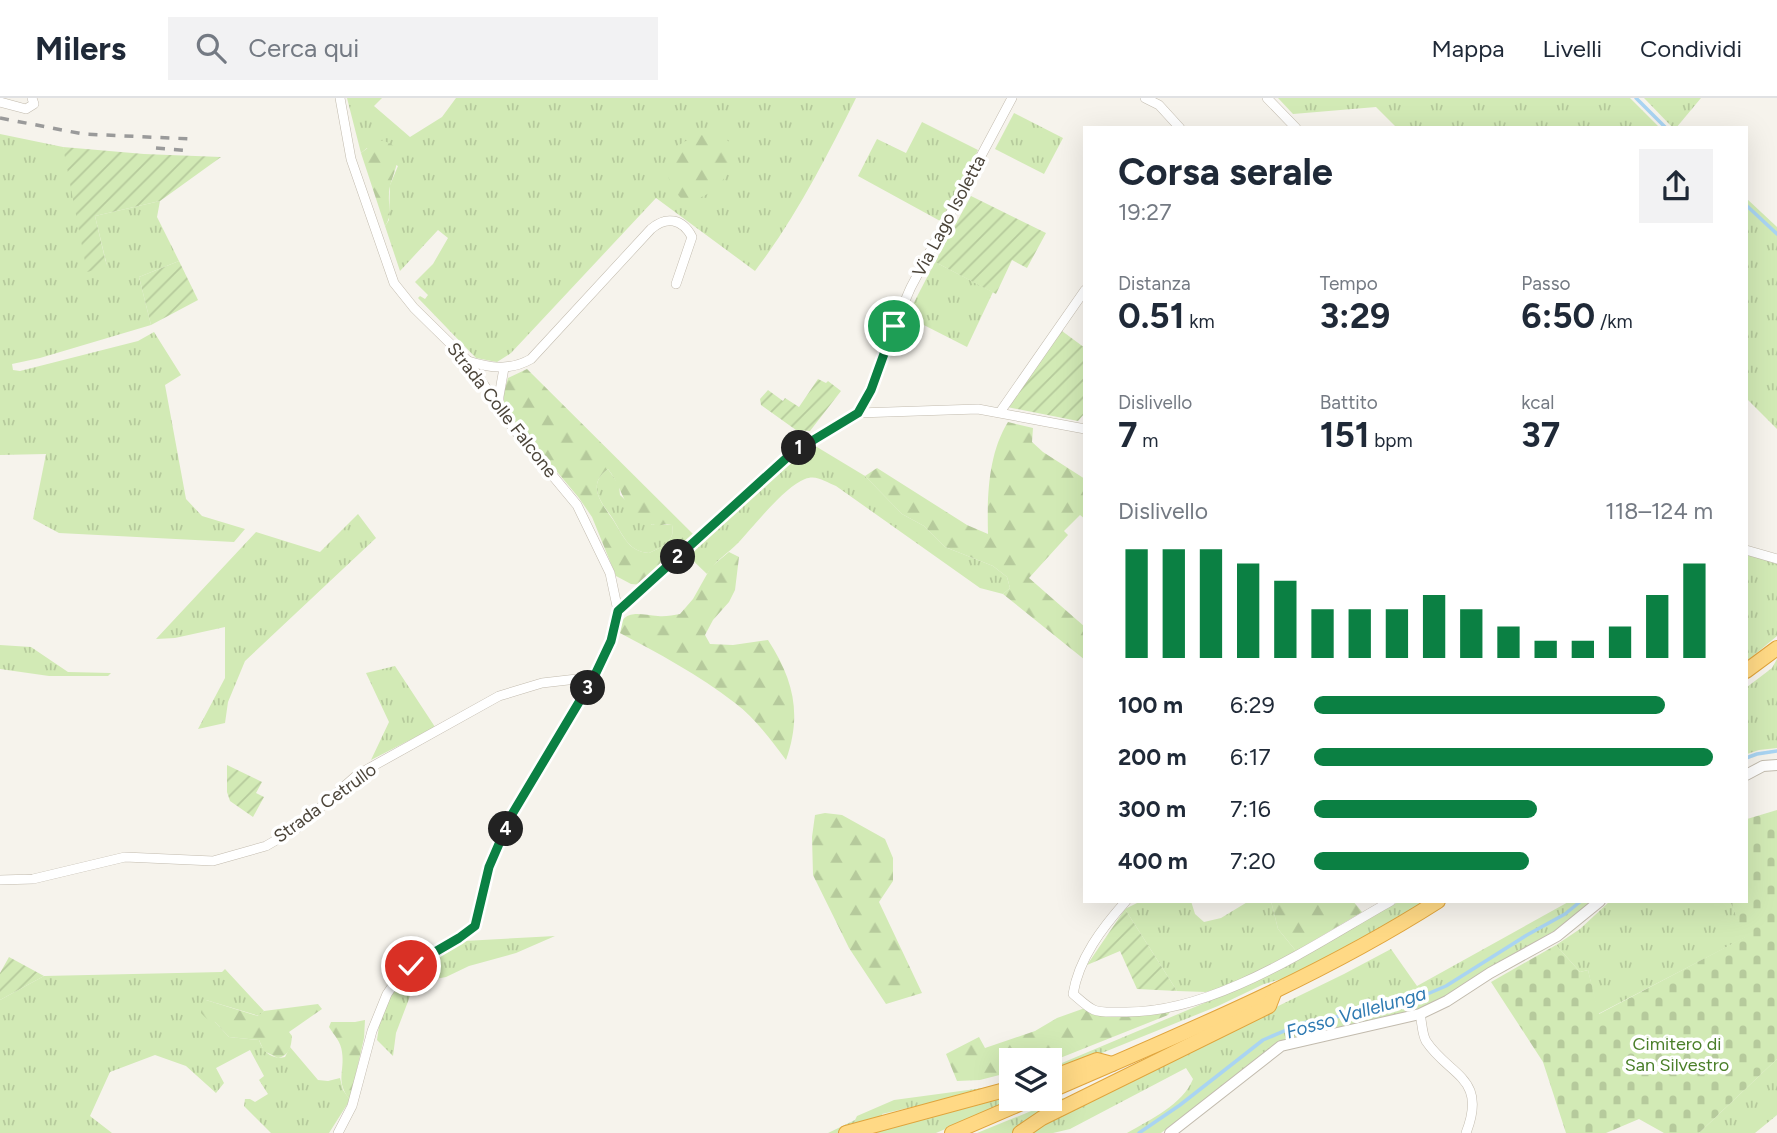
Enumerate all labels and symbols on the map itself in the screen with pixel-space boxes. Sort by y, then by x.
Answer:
street label: Via Lago Isoletta [908,151,990,281]
pin [864,296,924,356]
street label: Strada Colle Falcone [442,338,562,482]
pin: 1 [782,430,816,466]
pin: 2 [660,540,696,574]
pin: 3 [570,670,606,706]
street label: Strada Cetrullo [269,758,381,848]
pin: 4 [489,812,524,846]
pin [381,936,441,996]
water label: Fosso Vallelunga [1283,981,1429,1044]
park label: Cimitero di San Silvestro [1625,1033,1729,1076]

